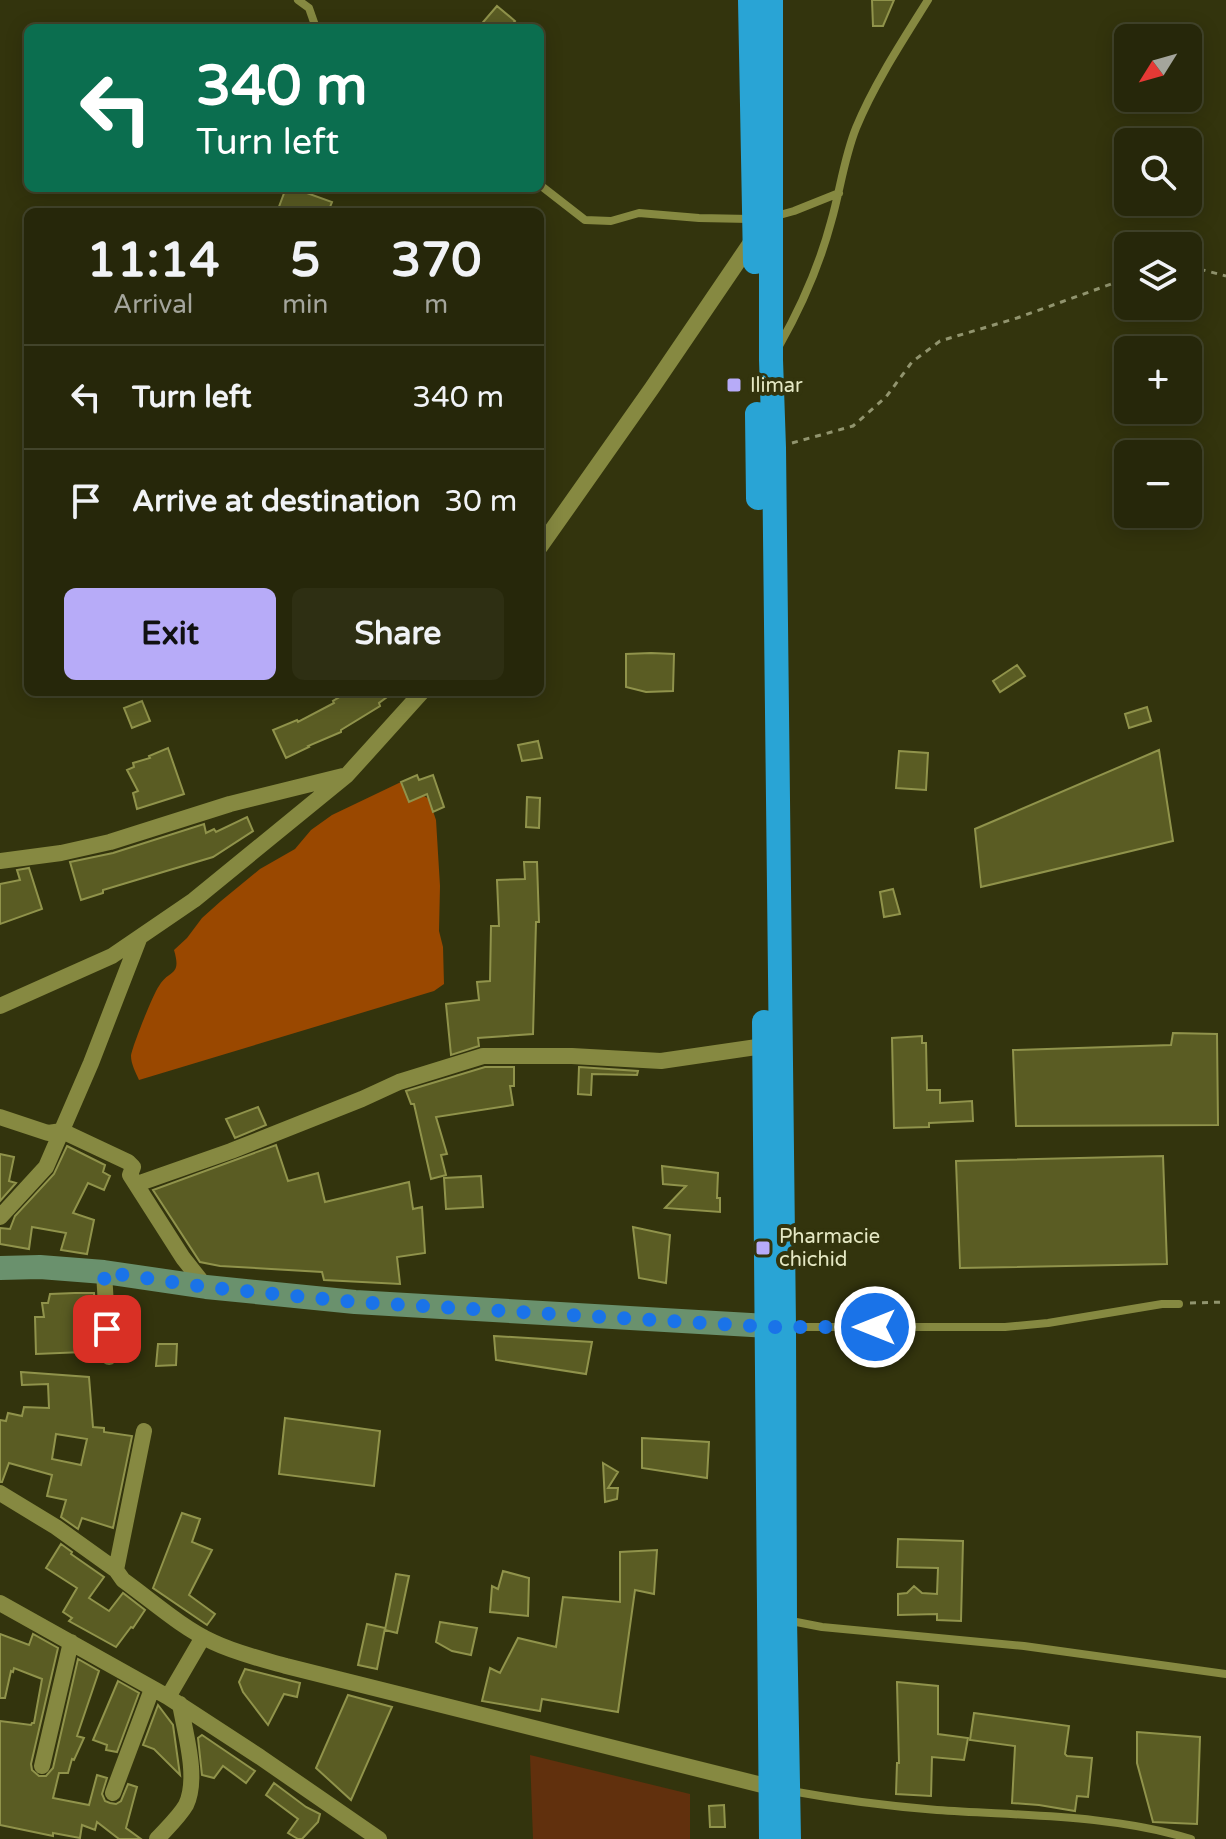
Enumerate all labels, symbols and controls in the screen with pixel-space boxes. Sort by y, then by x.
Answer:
north arrow [1114,24,1202,112]
map controls [1114,24,1202,528]
text: 340 m [196,53,367,120]
icon: left [64,56,168,160]
text: Turn left [196,121,339,164]
button: search [1114,128,1202,216]
text: 11:14 [87,232,220,290]
text: 5 [290,232,320,290]
text: 370 [391,232,481,290]
button: layers [1114,232,1202,320]
text: Arrival [113,289,193,320]
text: min [282,289,328,320]
text: m [424,289,448,320]
button: + [1114,336,1202,424]
place label: Ilimar [750,374,803,398]
icon: left [64,375,108,419]
marker: Ilimar [725,376,743,394]
text: Turn left [132,379,251,416]
text: 340 m [412,379,504,416]
button: − [1114,440,1202,528]
icon: arrive [64,479,108,523]
text: Arrive at destination [132,483,420,520]
text: 30 m [444,483,517,520]
button: Exit [64,588,276,680]
button: Share [292,588,504,680]
place label: Pharmacie chichid [779,1225,880,1272]
marker: Pharmacie chichid [754,1239,772,1257]
position arrow [833,1285,917,1369]
pin [73,1295,141,1363]
icon: arrive [85,1307,129,1351]

